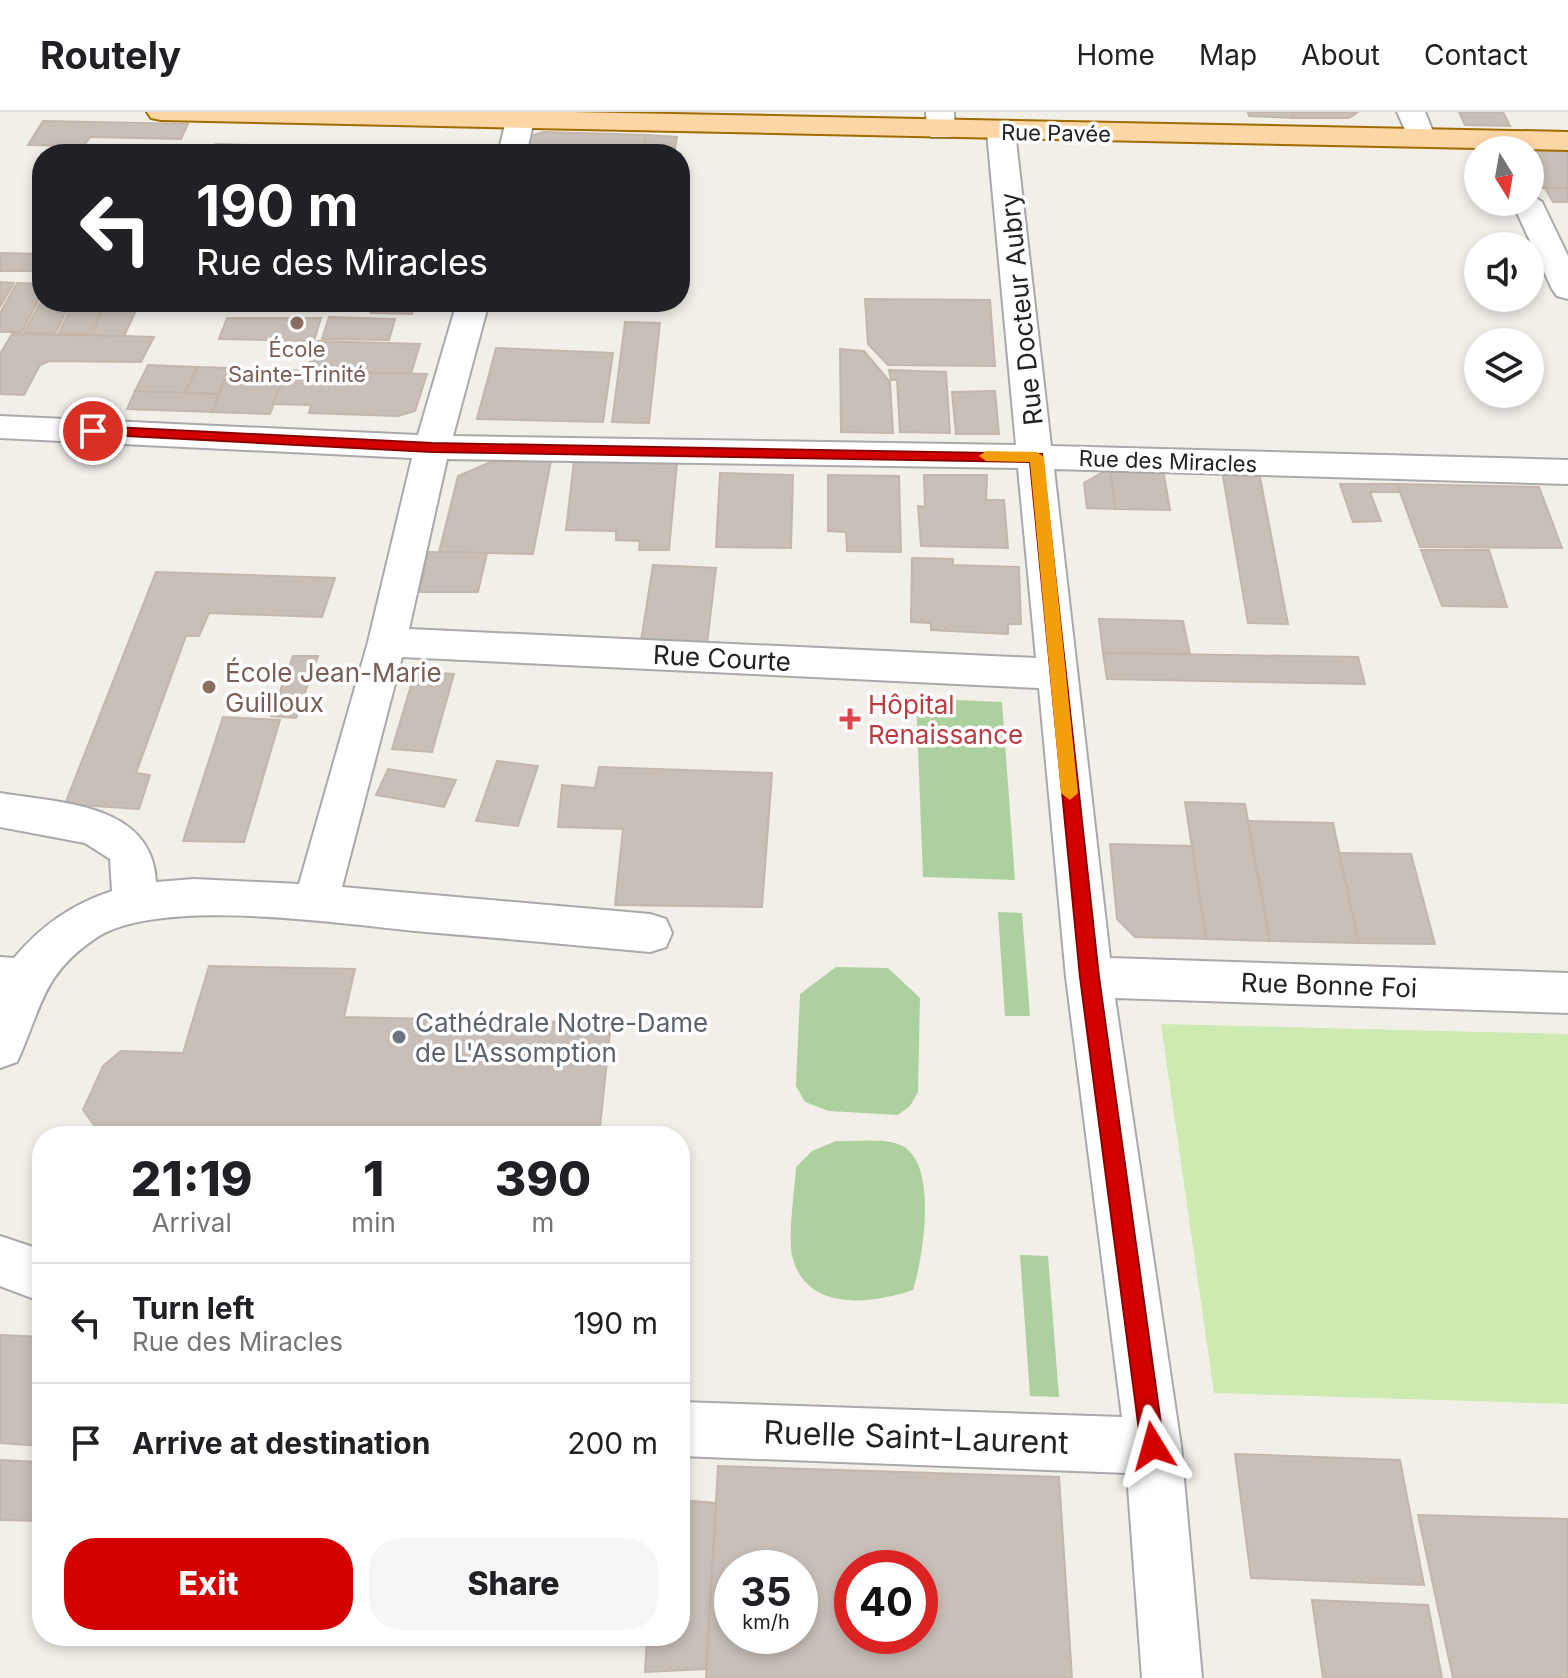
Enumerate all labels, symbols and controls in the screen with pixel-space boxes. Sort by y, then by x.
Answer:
text: Routely [40,32,181,78]
text: Home [1076,38,1155,72]
text: Map [1199,38,1257,72]
text: About [1301,38,1380,72]
text: Contact [1424,38,1528,72]
street label: Rue Pavée [1001,119,1111,147]
north arrow [1464,136,1544,216]
map controls [1464,136,1544,408]
text: 190 m [196,172,359,240]
icon: left [64,176,168,280]
street label: Rue Docteur Aubry [993,191,1049,427]
button: sound [1464,232,1544,312]
text: Rue des Miracles [196,240,488,284]
marker: École Sainte-Trinité [288,314,306,332]
button: layers [1464,328,1544,408]
place label: École Sainte-Trinité [228,336,366,387]
pin [59,397,127,465]
icon: arrive [71,409,115,453]
street label: Rue des Miracles [1078,445,1258,477]
street label: Rue Courte [652,639,792,677]
place label: École Jean-Marie Guilloux [225,657,442,718]
marker: École Jean-Marie Guilloux [200,678,218,696]
place label: Hôpital Renaissance [868,689,1023,750]
marker: Hôpital Renaissance [839,708,861,730]
street label: Rue Bonne Foi [1240,966,1418,1004]
place label: Cathédrale Notre-Dame de L'Assomption [415,1007,708,1068]
marker: Cathédrale Notre-Dame de L'Assomption [390,1028,408,1046]
text: 21:19 [131,1149,253,1208]
text: 1 [363,1149,384,1208]
text: 390 [495,1149,591,1208]
text: Arrival [152,1207,232,1238]
text: min [351,1207,396,1238]
text: m [532,1207,554,1238]
text: Turn left [132,1290,254,1326]
icon: left [64,1301,108,1345]
text: 190 m [574,1305,658,1341]
text: Rue des Miracles [132,1326,343,1357]
position arrow [1111,1404,1195,1488]
street label: Ruelle Saint-Laurent [763,1412,1069,1462]
icon: arrive [64,1421,108,1465]
text: Arrive at destination [132,1425,430,1461]
text: 200 m [567,1425,658,1461]
button: Exit [64,1538,353,1630]
button: Share [369,1538,658,1630]
speed limit sign: 40 [834,1550,938,1654]
text: 35 [740,1567,792,1616]
text: km/h [742,1610,790,1634]

